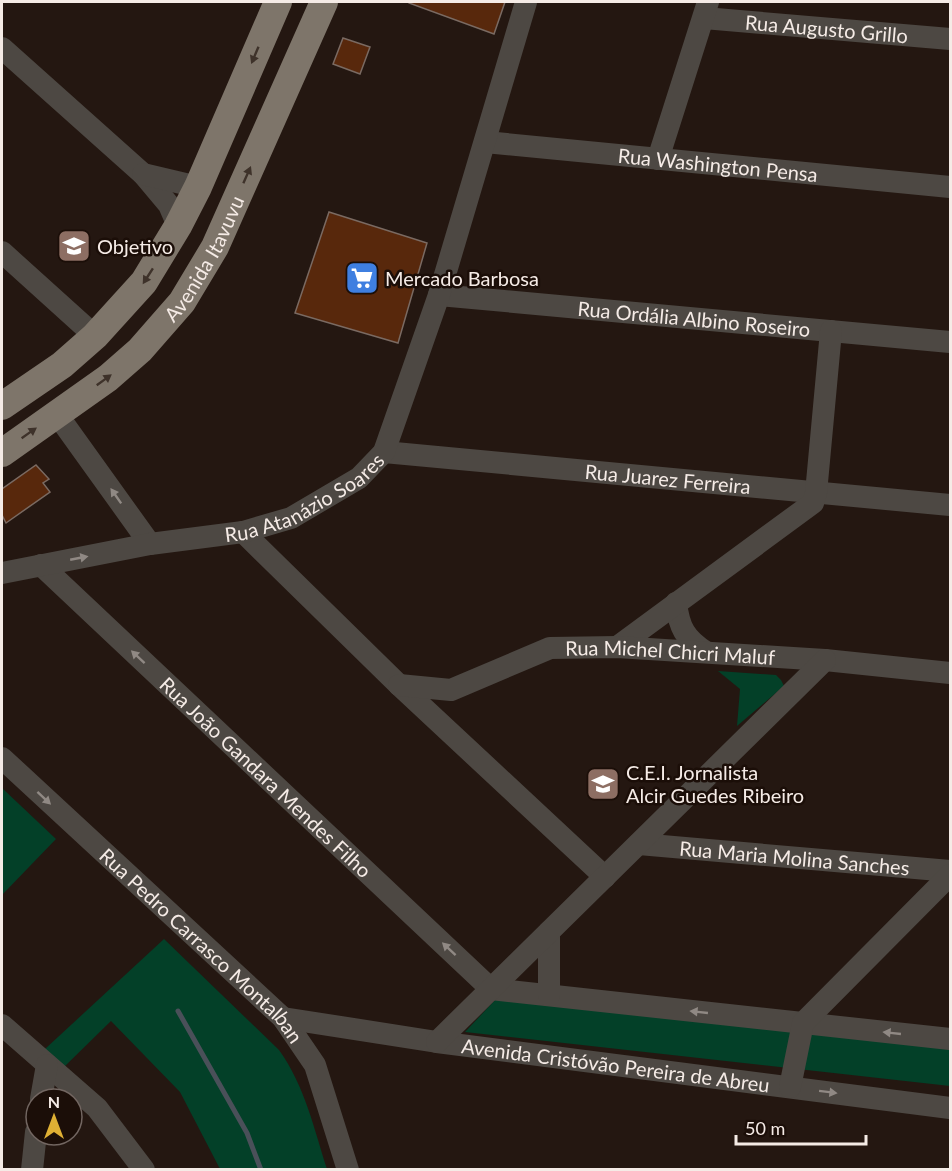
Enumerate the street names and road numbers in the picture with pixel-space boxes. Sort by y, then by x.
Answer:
street label: Rua Augusto Grillo [744,10,909,47]
street label: Rua Washington Pensa [617,143,819,186]
street label: Avenida Itavuvu [159,192,248,326]
street label: Rua Ordália Albino Roseiro [577,296,811,341]
street label: Rua Atanázio Soares [223,448,389,546]
street label: Rua Juarez Ferreira [584,459,752,498]
street label: Rua Michel Chicri Maluf [565,635,776,669]
street label: Rua João Gandara Mendes Filho [155,672,377,882]
street label: Rua Maria Molina Sanches [678,836,911,879]
street label: Rua Pedro Carrasco Montalban [95,843,308,1047]
street label: Avenida Cristóvão Pereira de Abreu [460,1033,771,1097]

